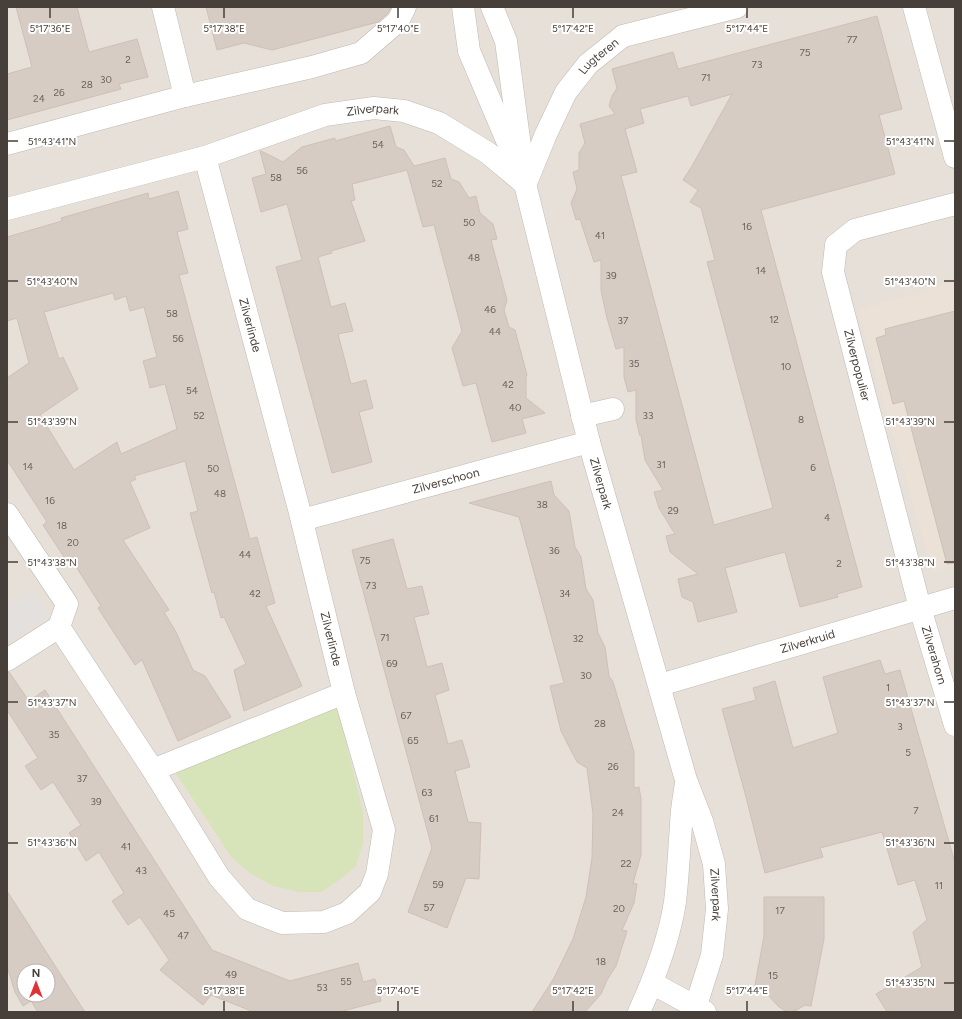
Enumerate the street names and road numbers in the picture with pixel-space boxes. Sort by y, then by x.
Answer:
street label: Lugteren [576,35,622,77]
street label: Zilverpark [345,101,400,119]
street label: Zilverlinde [236,296,264,354]
street label: Zilverpopulier [841,328,873,403]
street label: Zilverpark [587,456,615,511]
street label: Zilverschoon [411,465,481,497]
street label: Zilverlinde [317,610,345,668]
street label: Zilverahorn [919,624,950,686]
street label: Zilverkruid [779,627,837,656]
street label: Zilverpark [707,868,724,922]

